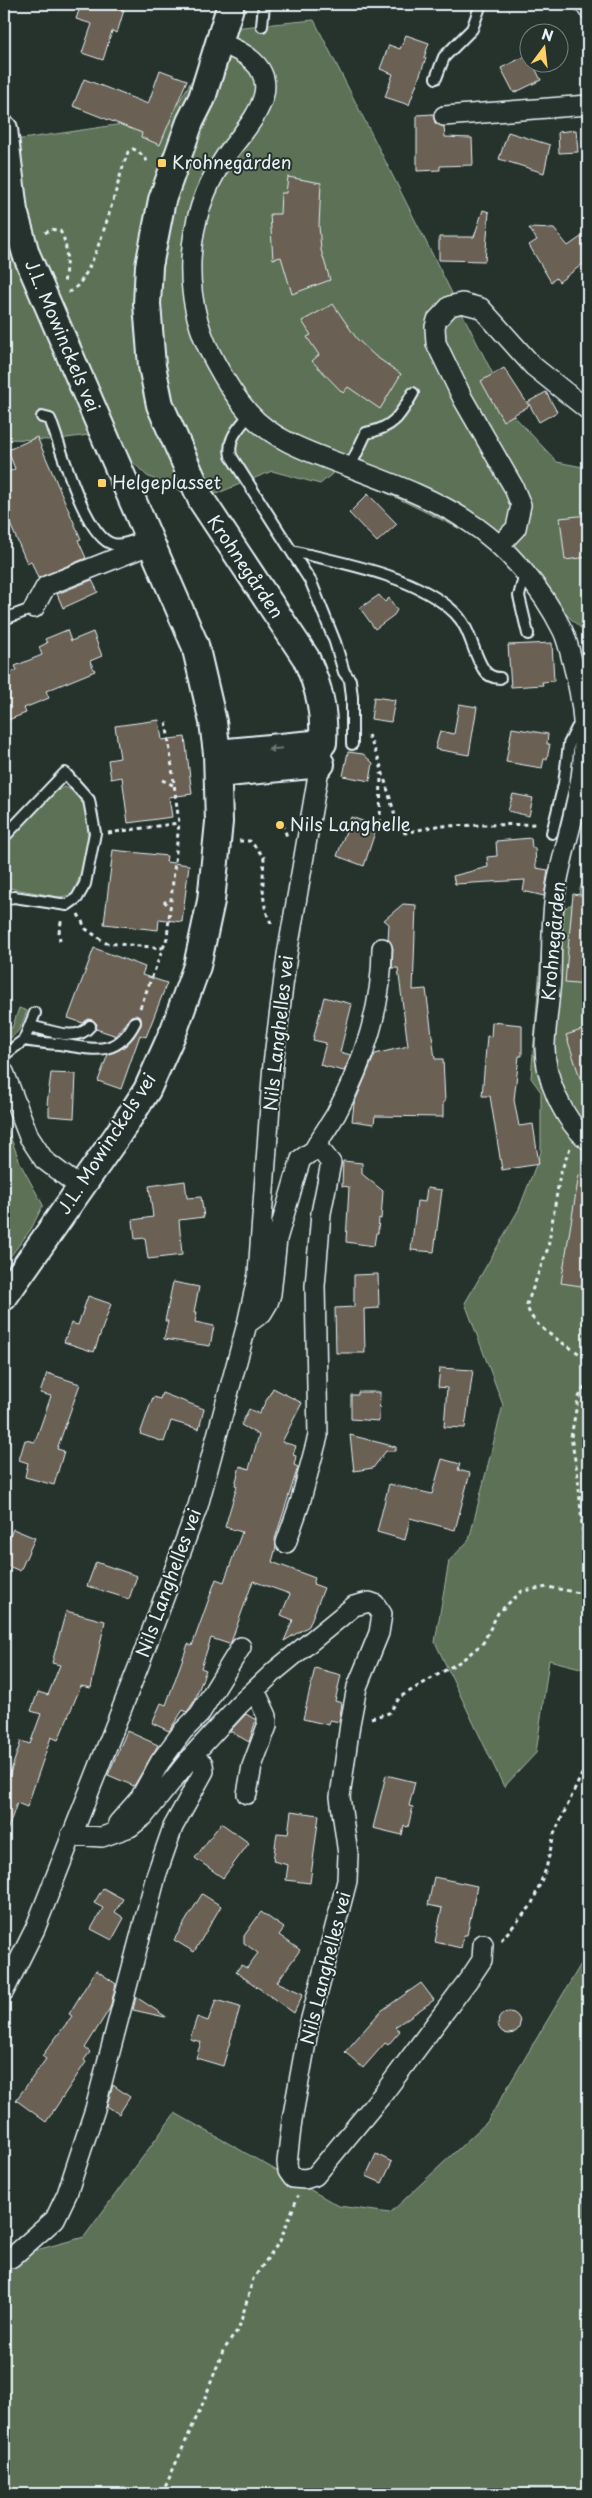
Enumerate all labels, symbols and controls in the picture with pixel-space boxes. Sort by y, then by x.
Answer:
north arrow [520,22,570,72]
text: N [539,23,556,47]
place label: Krohnegården [172,148,292,175]
marker: Krohnegården [156,157,168,169]
street label: J.L. Mowinckels vei [19,255,108,416]
place label: Helgeplasset [112,468,221,495]
marker: Helgeplasset [96,477,108,489]
street label: Krohnegården [202,509,291,623]
one-way arrow [266,745,282,753]
place label: Nils Langhelle [290,810,411,837]
marker: Nils Langhelle [274,819,286,831]
street label: Krohnegården [534,880,571,1002]
street label: Nils Langhelles vei [256,954,299,1112]
street label: J.L. Mowinckels vei [50,1067,162,1219]
street label: Nils Langhelles vei [128,1504,207,1661]
street label: Nils Langhelles vei [293,1888,357,2047]

